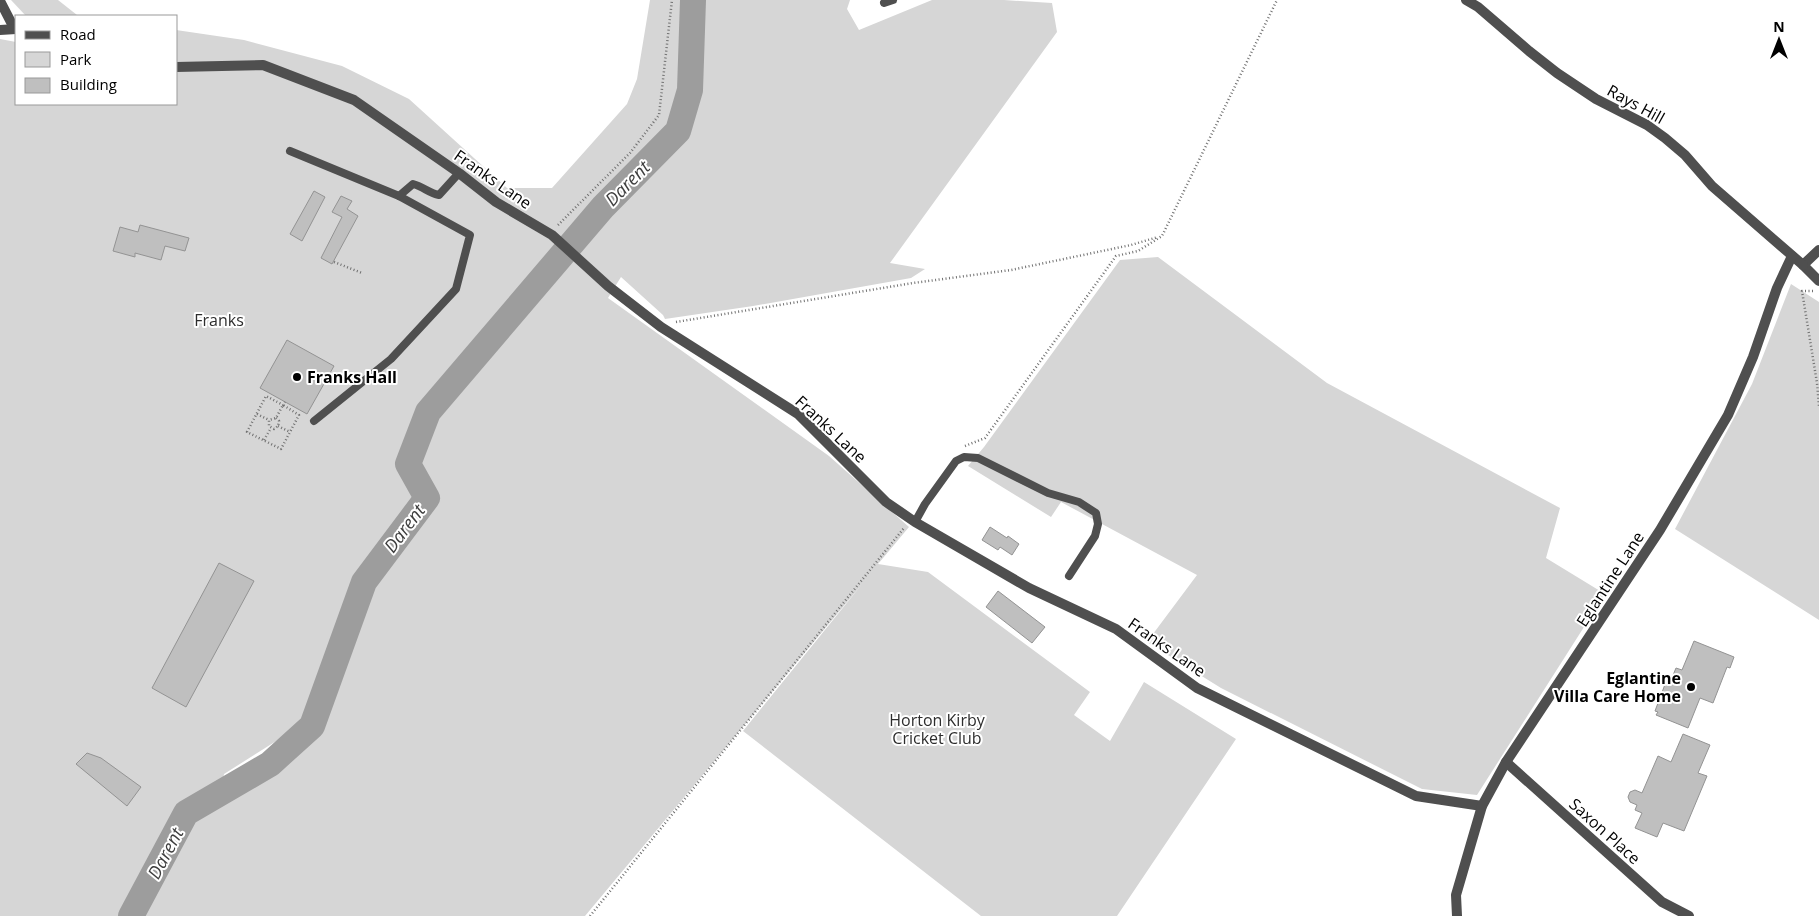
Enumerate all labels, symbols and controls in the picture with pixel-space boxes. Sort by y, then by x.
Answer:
legend [15,15,178,105]
north arrow [1754,15,1804,65]
text: N [1773,17,1785,36]
text: Road [60,24,96,44]
text: Park [60,49,91,69]
text: Building [60,74,117,94]
street label: Rays Hill [1603,79,1669,129]
street label: Franks Lane [450,144,536,214]
water label: Darent [599,154,656,211]
park label: Franks [194,309,244,331]
place label: Franks Hall [307,366,397,388]
marker: Franks Hall [291,371,303,383]
street label: Franks Lane [791,390,871,468]
water label: Darent [378,498,431,557]
street label: Eglantine Lane [1571,527,1649,631]
street label: Franks Lane [1124,612,1210,682]
place label: Eglantine Villa Care Home [1554,667,1681,707]
marker: Eglantine Villa Care Home [1685,681,1697,693]
park label: Horton Kirby Cricket Club [889,709,986,749]
street label: Saxon Place [1565,793,1645,869]
water label: Darent [142,822,189,883]

